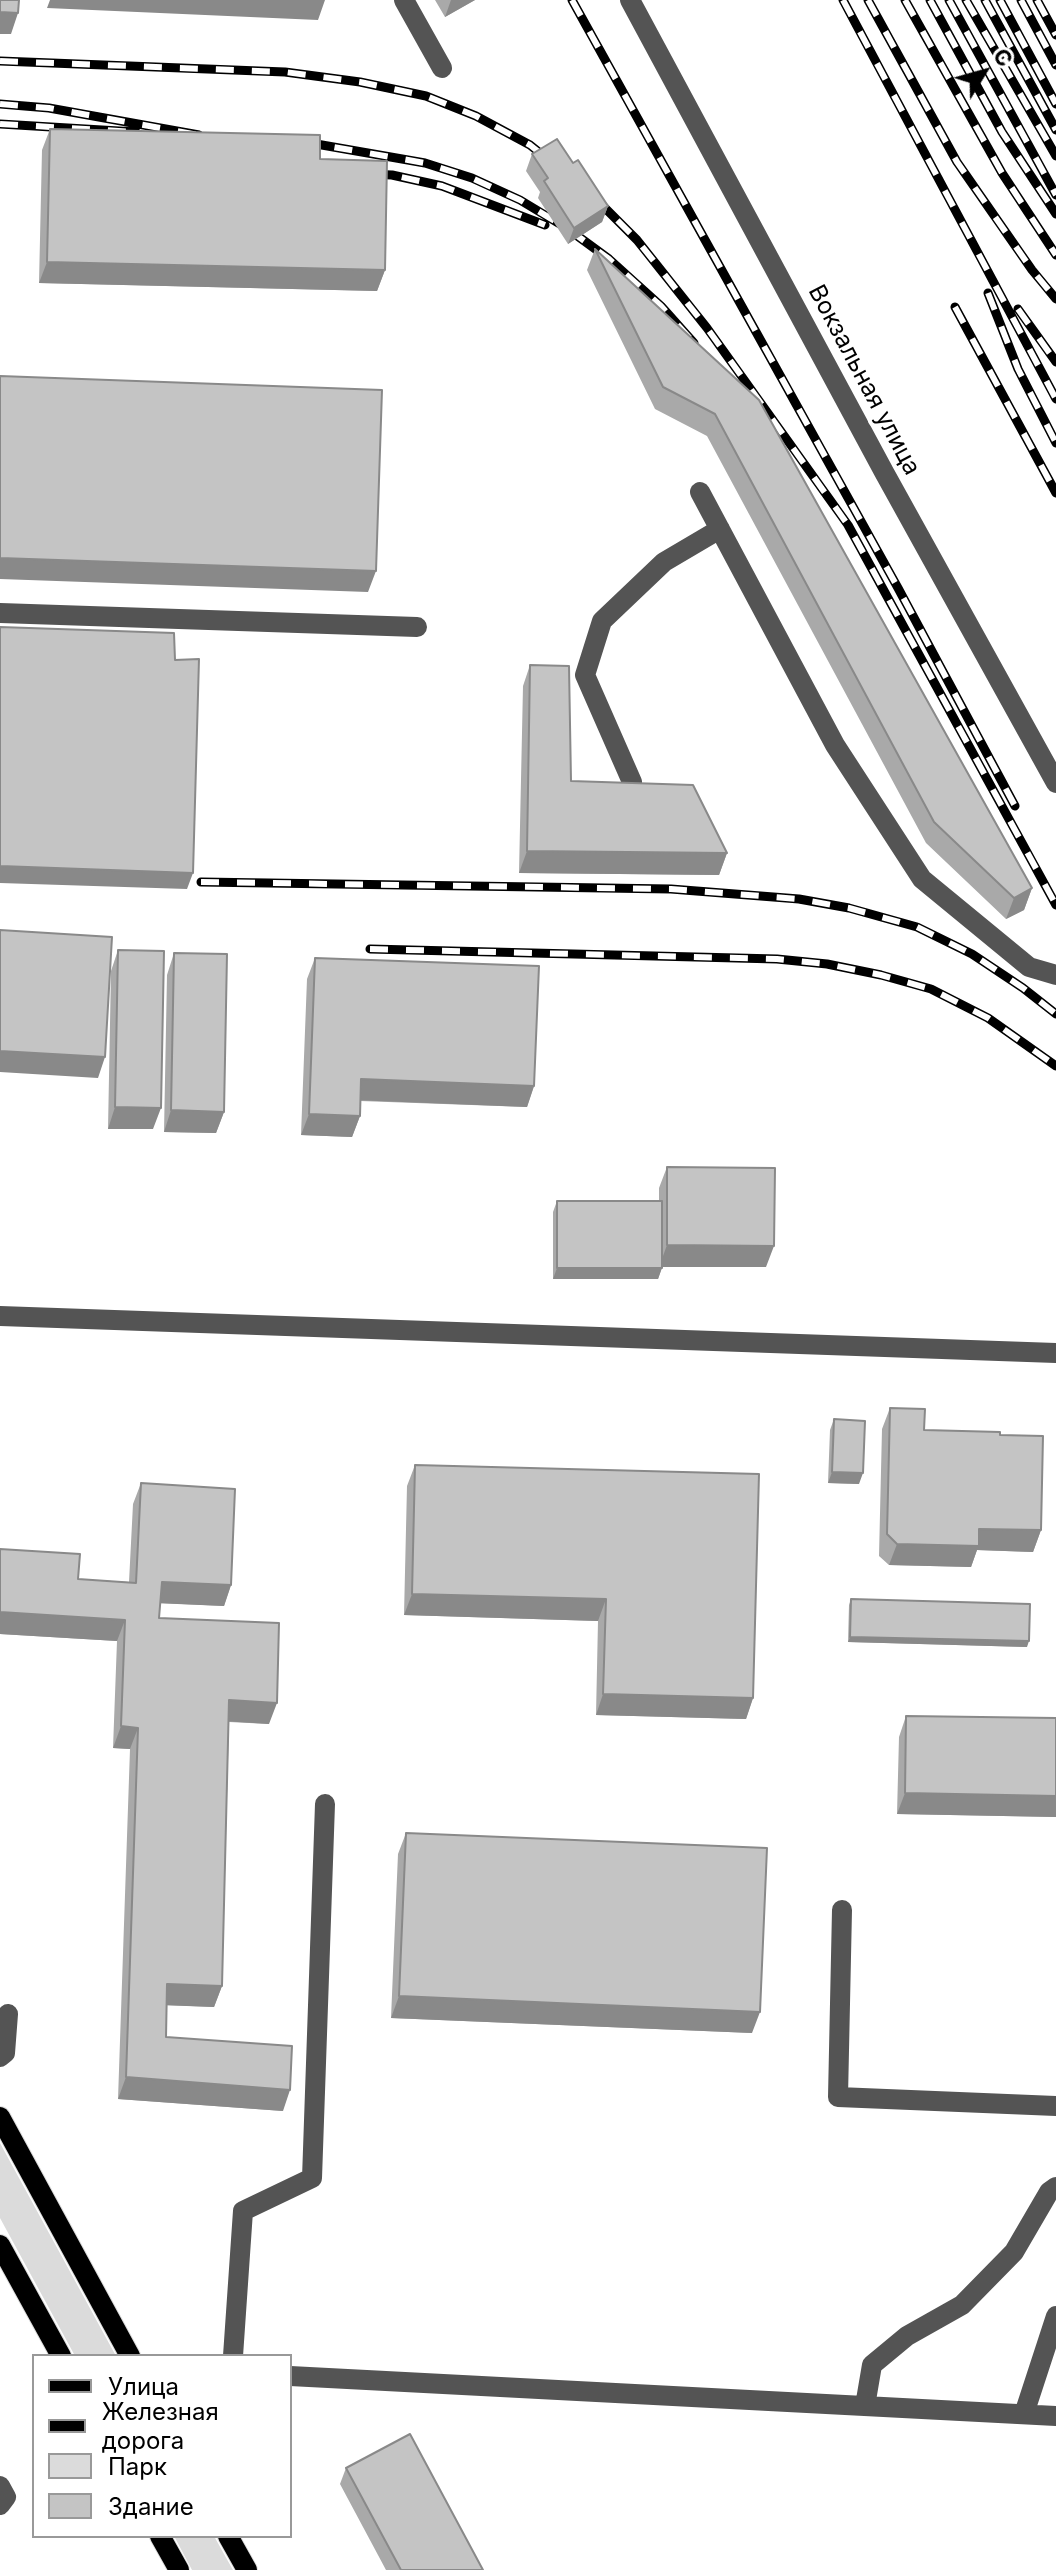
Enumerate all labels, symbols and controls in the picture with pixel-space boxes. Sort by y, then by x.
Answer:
north arrow [944,32,1024,112]
text: С [988,43,1018,72]
street label: Вокзальная улица [802,280,926,480]
legend [32,2354,292,2538]
text: Улица [108,2372,179,2401]
text: Железная дорога [102,2397,219,2455]
text: Парк [108,2452,167,2481]
text: Здание [108,2492,194,2521]

